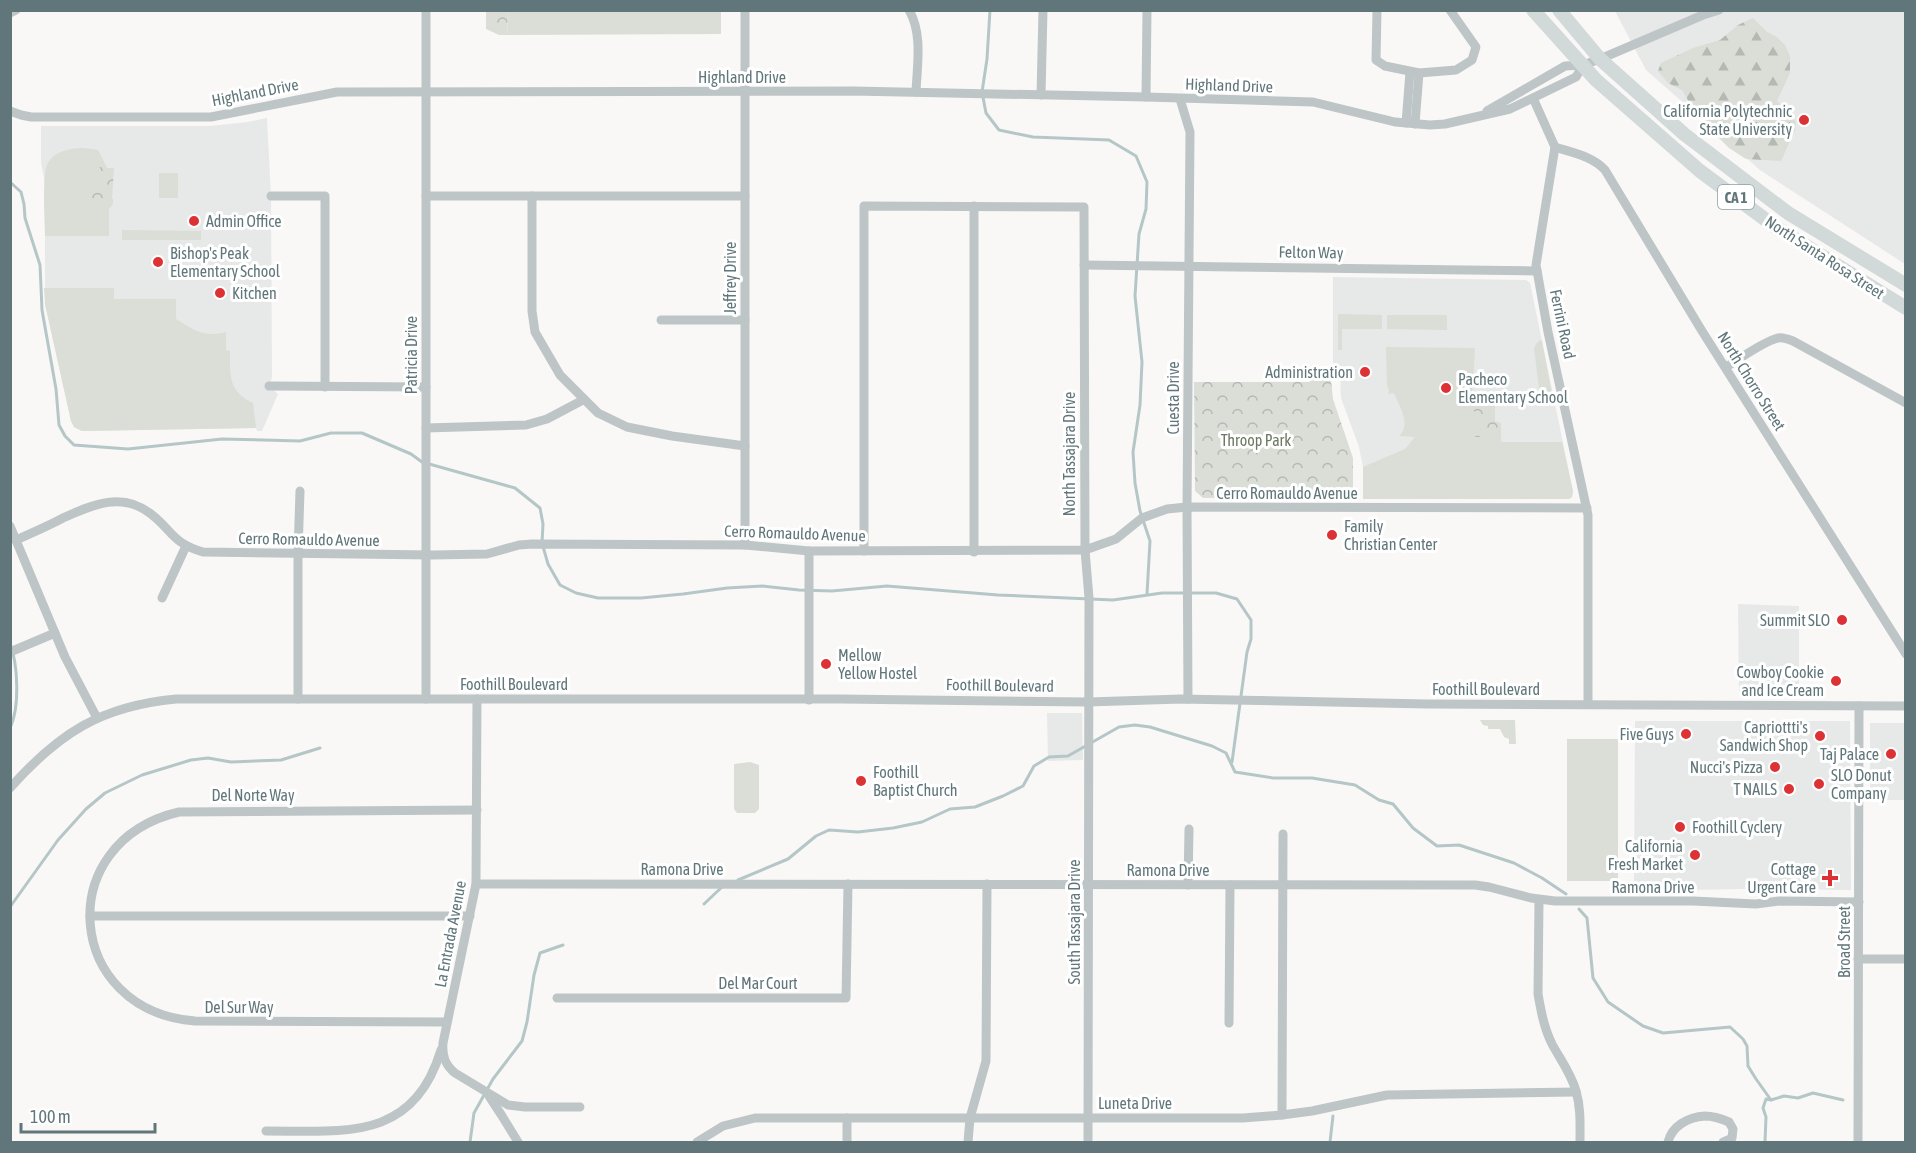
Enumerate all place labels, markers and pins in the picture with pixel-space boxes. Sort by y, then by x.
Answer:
place label: California Polytechnic State University [1663,102,1792,139]
marker: California Polytechnic State University [1797,113,1811,127]
place label: Admin Office [206,212,281,230]
marker: Admin Office [187,214,201,228]
place label: Bishop's Peak Elementary School [170,244,281,281]
marker: Bishop's Peak Elementary School [151,255,165,269]
place label: Kitchen [232,284,277,302]
marker: Kitchen [213,286,227,300]
place label: Administration [1265,363,1353,381]
marker: Administration [1358,365,1372,379]
place label: Pacheco Elementary School [1458,370,1569,407]
marker: Pacheco Elementary School [1439,381,1453,395]
place label: Family Christian Center [1344,517,1438,553]
marker: Family Christian Center [1325,528,1339,542]
place label: Summit SLO [1760,611,1830,629]
marker: Summit SLO [1835,613,1849,627]
place label: Mellow Yellow Hostel [838,646,918,682]
marker: Mellow Yellow Hostel [819,657,833,671]
place label: Cowboy Cookie and Ice Cream [1736,663,1824,699]
marker: Cowboy Cookie and Ice Cream [1829,674,1843,688]
place label: Capriottti's Sandwich Shop [1720,718,1808,755]
place label: Five Guys [1620,725,1674,744]
marker: Five Guys [1679,727,1693,741]
marker: Capriottti's Sandwich Shop [1813,729,1827,743]
place label: Taj Palace [1820,745,1879,764]
marker: Taj Palace [1884,747,1898,761]
place label: Nucci's Pizza [1690,758,1763,776]
marker: Nucci's Pizza [1768,760,1782,774]
place label: Foothill Baptist Church [873,763,957,800]
place label: SLO Donut Company [1831,766,1892,803]
marker: Foothill Baptist Church [854,774,868,788]
marker: SLO Donut Company [1812,777,1826,791]
place label: T NAILS [1734,780,1777,798]
marker: T NAILS [1782,782,1796,796]
place label: Foothill Cyclery [1692,818,1783,837]
marker: Foothill Cyclery [1673,820,1687,834]
place label: California Fresh Market [1608,837,1683,873]
marker: California Fresh Market [1688,848,1702,862]
place label: Cottage Urgent Care [1747,860,1816,897]
marker: Cottage Urgent Care [1821,869,1839,887]

